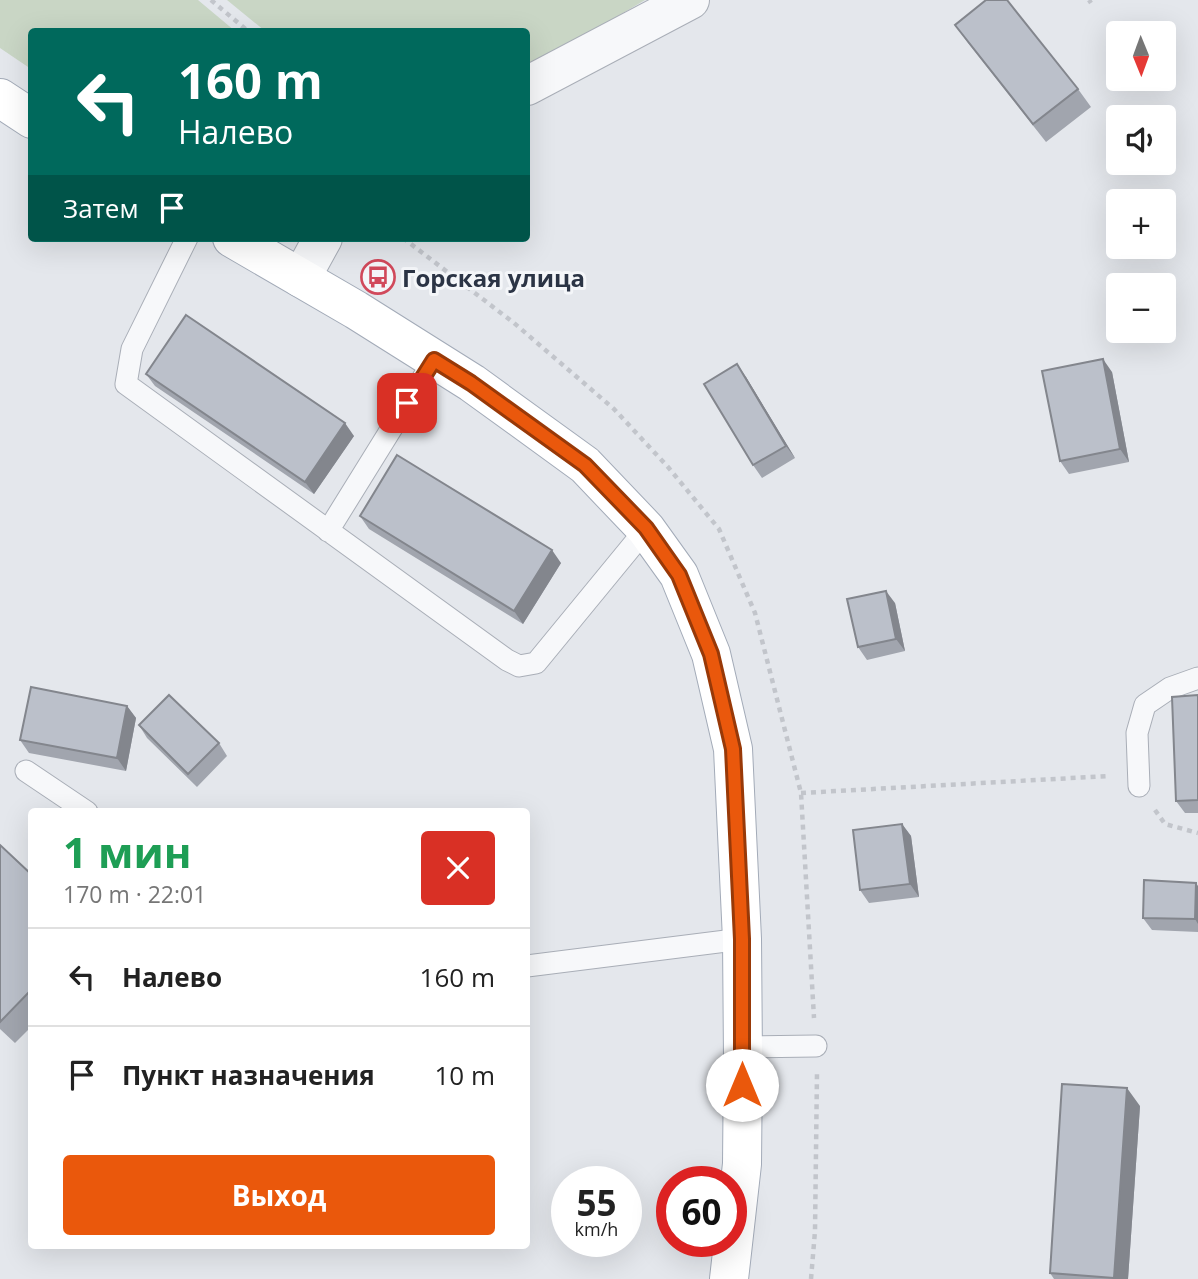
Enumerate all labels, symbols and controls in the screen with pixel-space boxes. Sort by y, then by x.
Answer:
north arrow [1106,21,1176,91]
map controls [1106,21,1176,343]
text: 160 m [178,47,323,113]
icon: left [63,56,154,147]
button: sound [1106,105,1176,175]
text: Налево [178,110,293,153]
icon: arrive [153,189,191,227]
button: + [1106,189,1176,259]
text: Затем [63,190,139,226]
bus stop icon: Горская улица [359,258,397,296]
place label: Горская улица [402,261,585,294]
button: − [1106,273,1176,343]
pin [377,373,437,433]
icon: arrive [388,384,426,422]
text: 1 мин [63,823,191,880]
button: close [421,831,495,905]
text: 170 m · 22:01 [63,878,206,910]
icon: left [63,958,101,996]
text: Налево [122,959,222,995]
text: 160 m [420,959,495,995]
position arrow [705,1048,779,1122]
icon: arrive [63,1056,101,1094]
text: Пункт назначения [122,1057,375,1093]
text: 10 m [434,1057,495,1093]
button: Выход [63,1155,495,1235]
speed limit sign: 60 [656,1166,747,1257]
text: 55 [576,1179,617,1226]
text: km/h [575,1217,618,1241]

